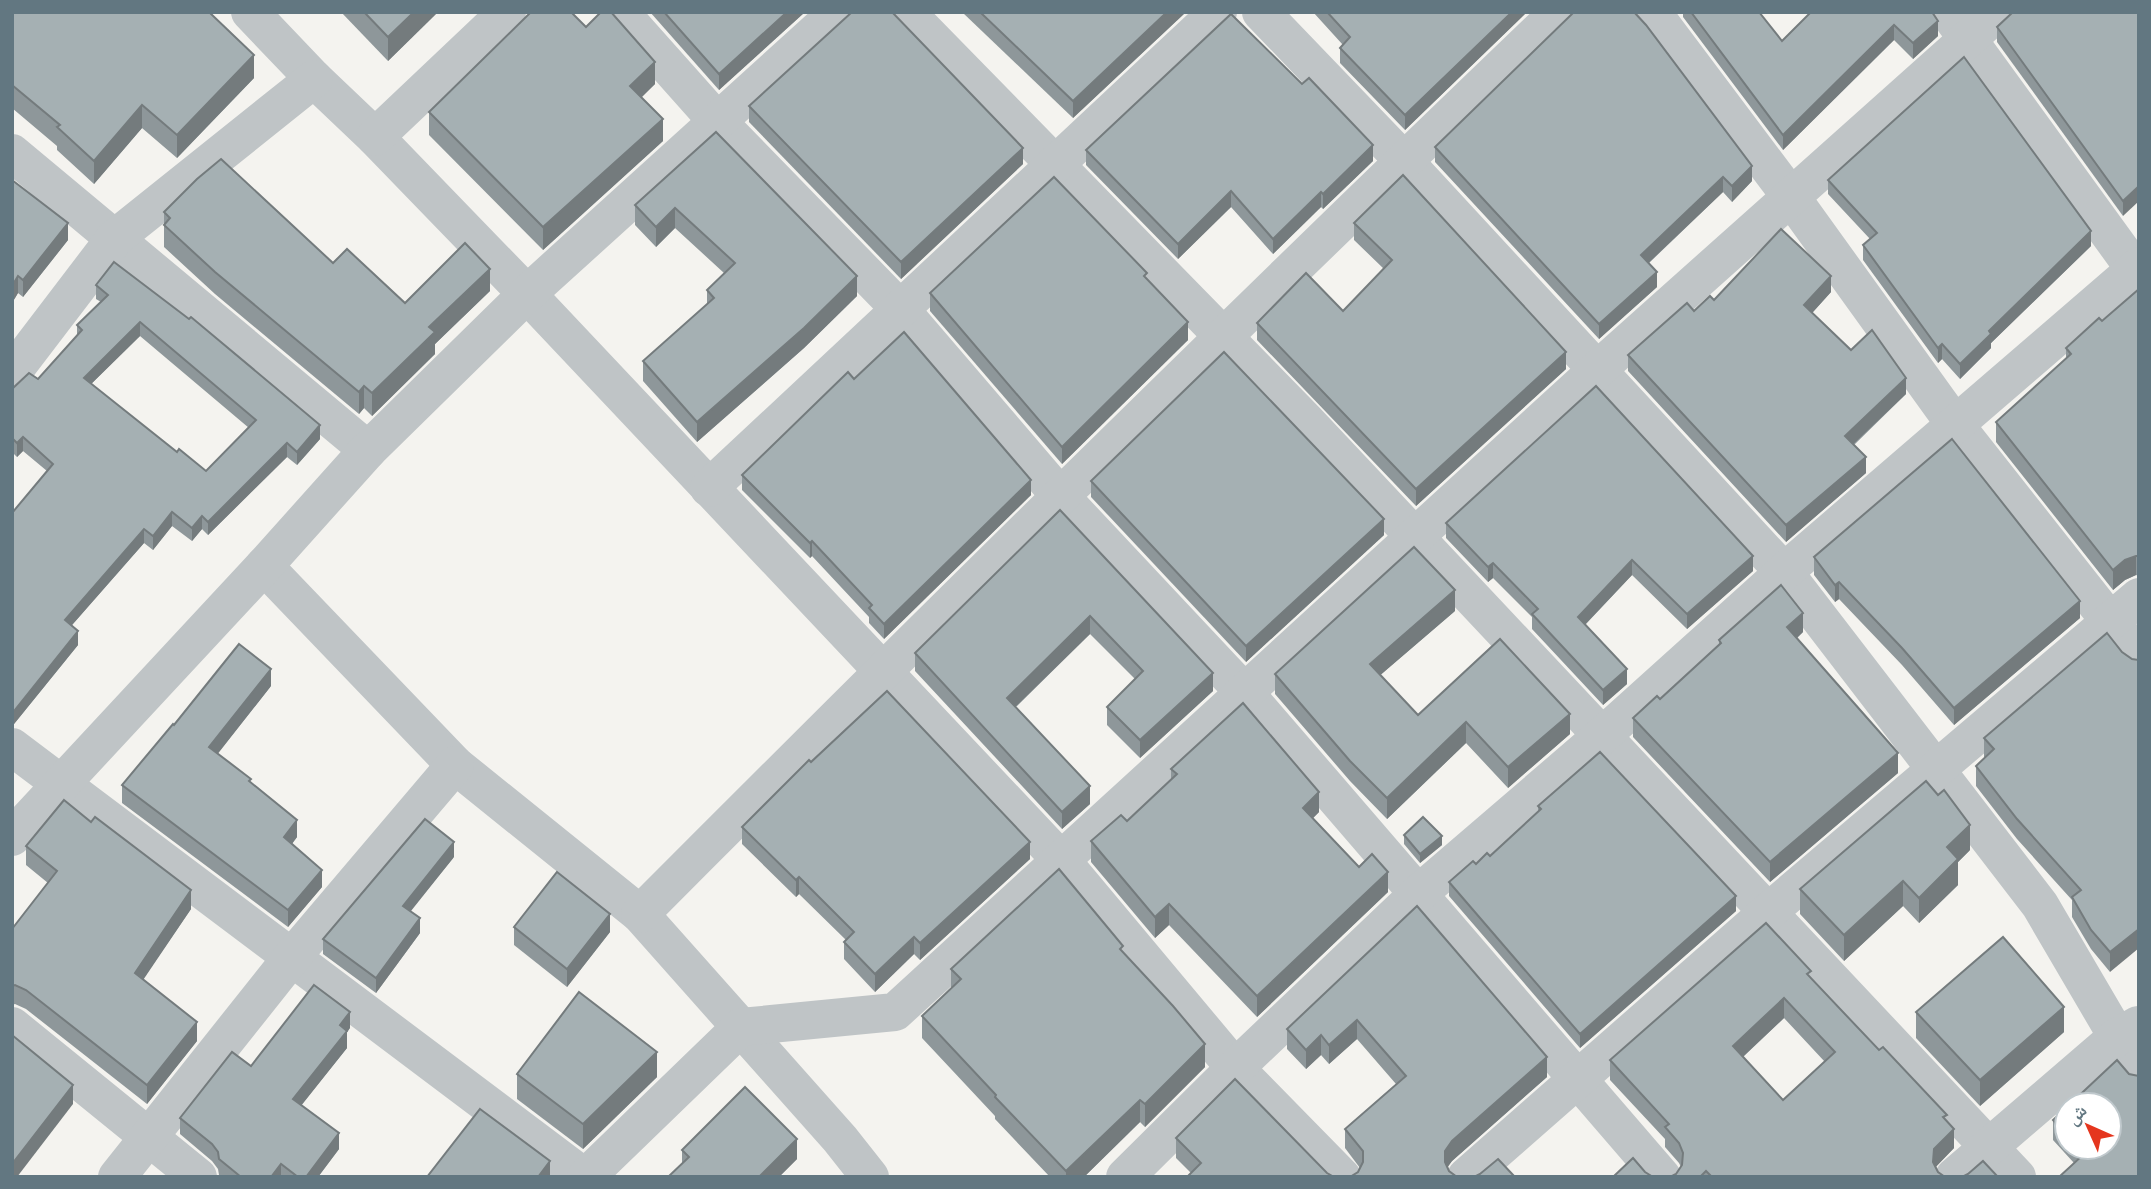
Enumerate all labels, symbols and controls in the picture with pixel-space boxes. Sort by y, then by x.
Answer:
north arrow [2053,1091,2123,1161]
text: ش [2060,1098,2094,1132]

